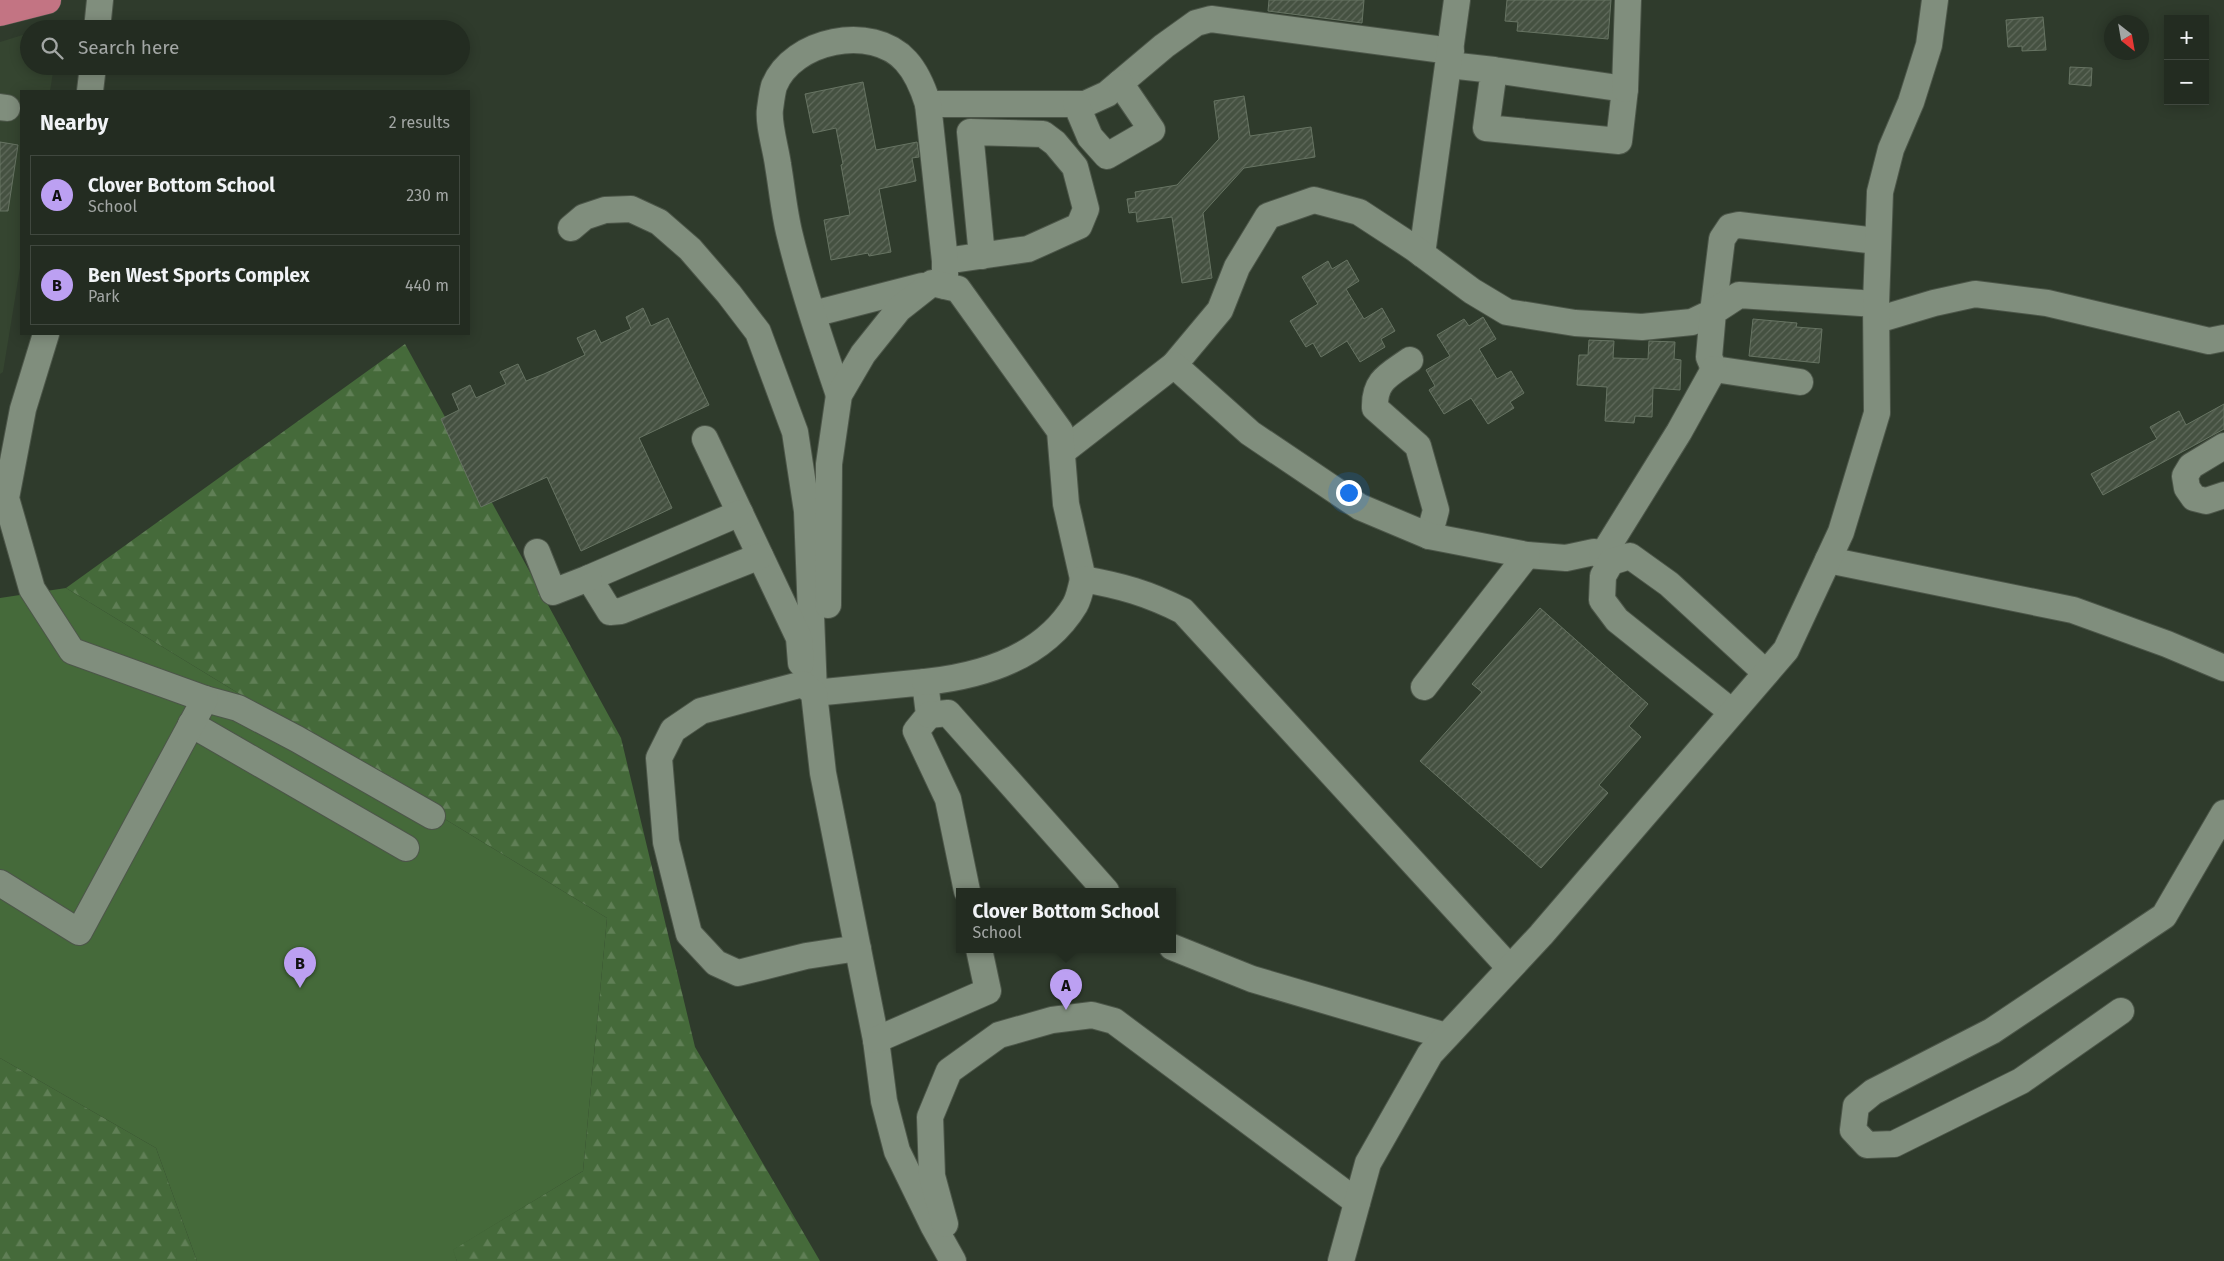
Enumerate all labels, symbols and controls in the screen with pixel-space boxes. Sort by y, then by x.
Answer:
north arrow [2104,15,2149,60]
map controls [2164,15,2209,105]
button: + [2164,15,2209,60]
search box [20,20,470,75]
icon: search [38,34,66,62]
text: Search here [78,36,179,59]
button: − [2164,60,2209,105]
text: Nearby [40,110,108,136]
text: 2 results [389,113,450,132]
text: Clover Bottom School [88,174,275,197]
text: A [52,186,62,205]
text: 230 m [406,186,449,205]
text: School [88,197,137,216]
text: Ben West Sports Complex [88,264,310,287]
text: B [52,276,62,295]
text: 440 m [405,276,449,295]
text: Park [88,287,120,306]
your location [1336,480,1362,506]
popup [956,888,1176,953]
text: Clover Bottom School [973,900,1160,923]
text: School [973,923,1022,942]
pin: B [284,947,316,988]
pin: A [1050,969,1082,1010]

